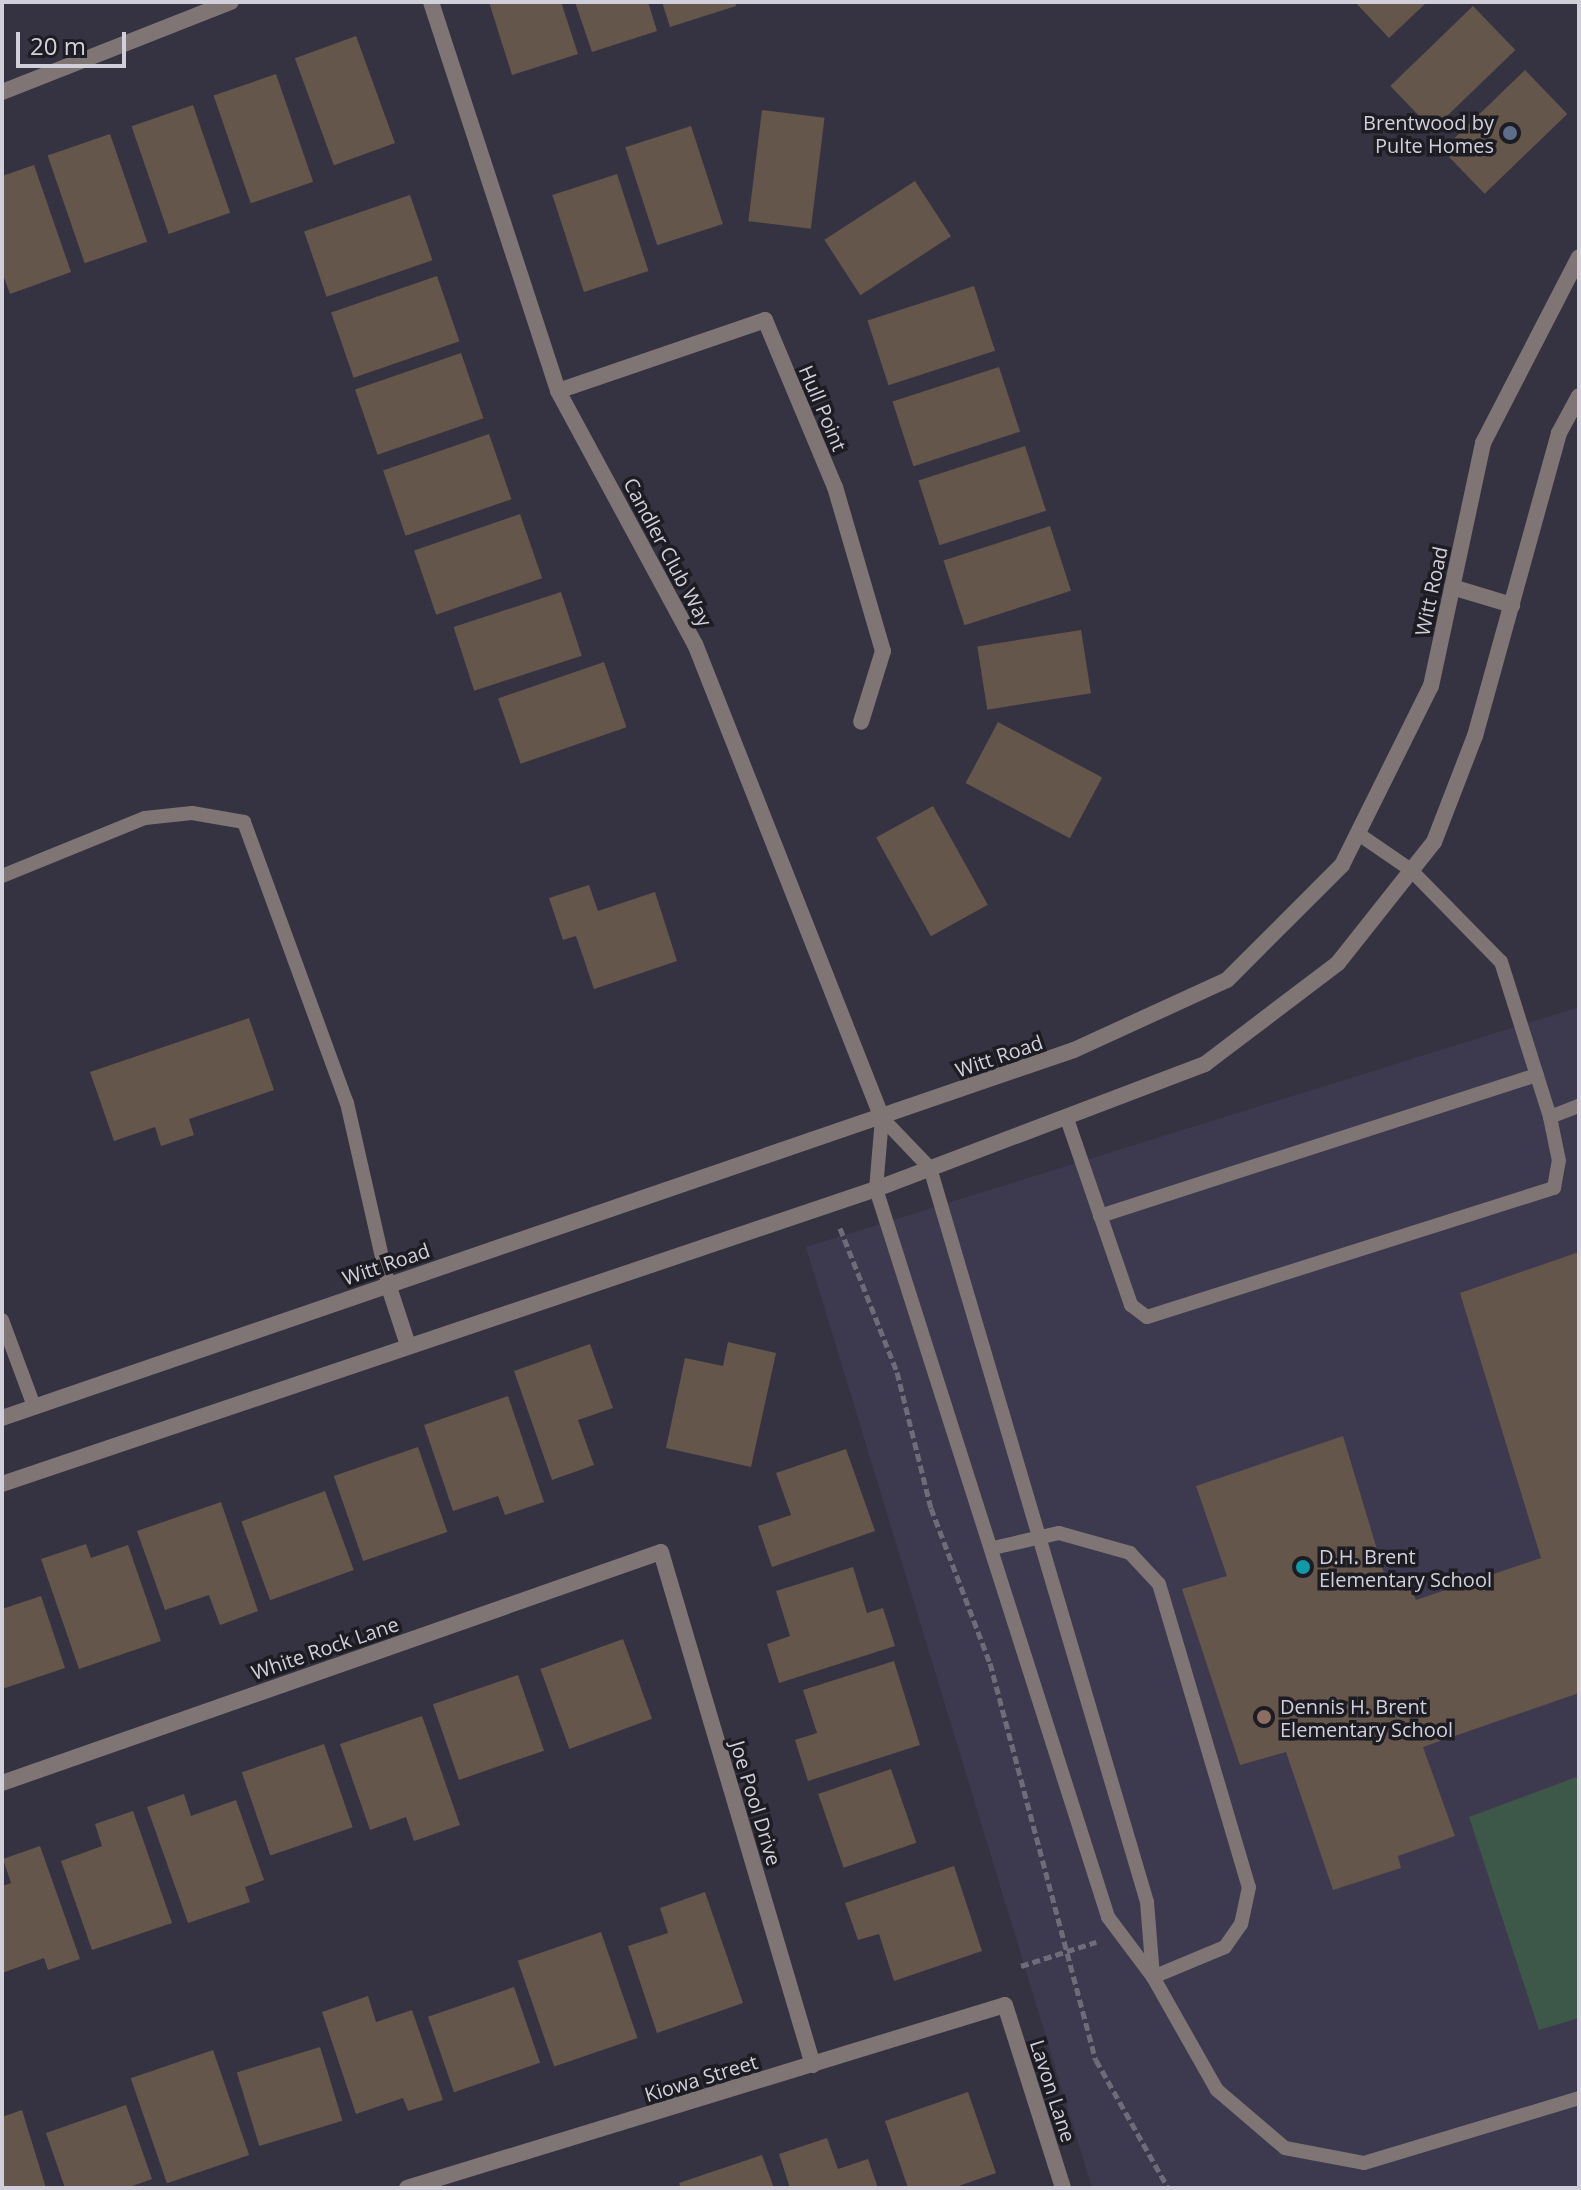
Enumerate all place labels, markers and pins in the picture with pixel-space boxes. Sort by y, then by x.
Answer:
place label: Brentwood by Pulte Homes [1363,110,1494,157]
marker: Brentwood by Pulte Homes [1501,124,1519,142]
place label: D.H. Brent Elementary School [1319,1544,1492,1591]
marker: D.H. Brent Elementary School [1294,1558,1312,1576]
place label: Dennis H. Brent Elementary School [1280,1694,1453,1741]
marker: Dennis H. Brent Elementary School [1255,1708,1273,1726]

